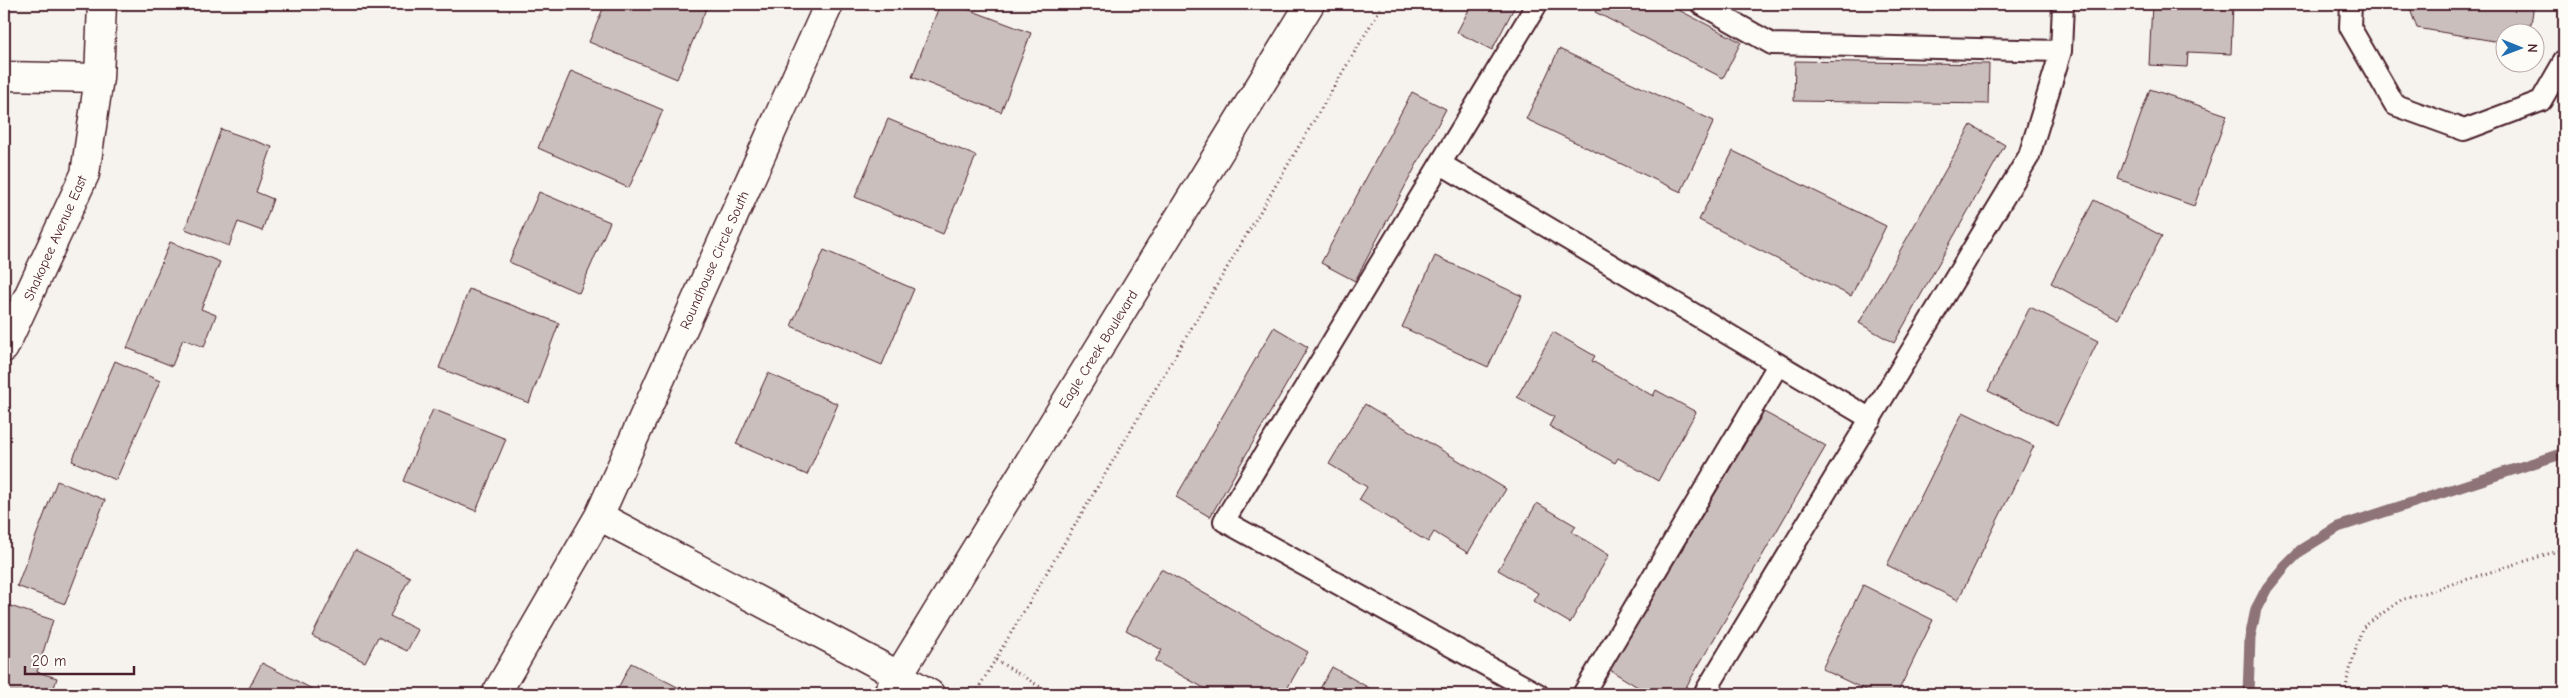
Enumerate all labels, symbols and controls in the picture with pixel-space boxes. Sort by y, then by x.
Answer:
north arrow [2496,22,2546,72]
text: N [2524,44,2541,53]
street label: Shakopee Avenue East [20,172,91,303]
street label: Roundhouse Circle South [676,188,753,332]
street label: Eagle Creek Boulevard [1055,287,1142,411]
scale bar [25,643,134,675]
text: 20 m [32,652,66,670]

